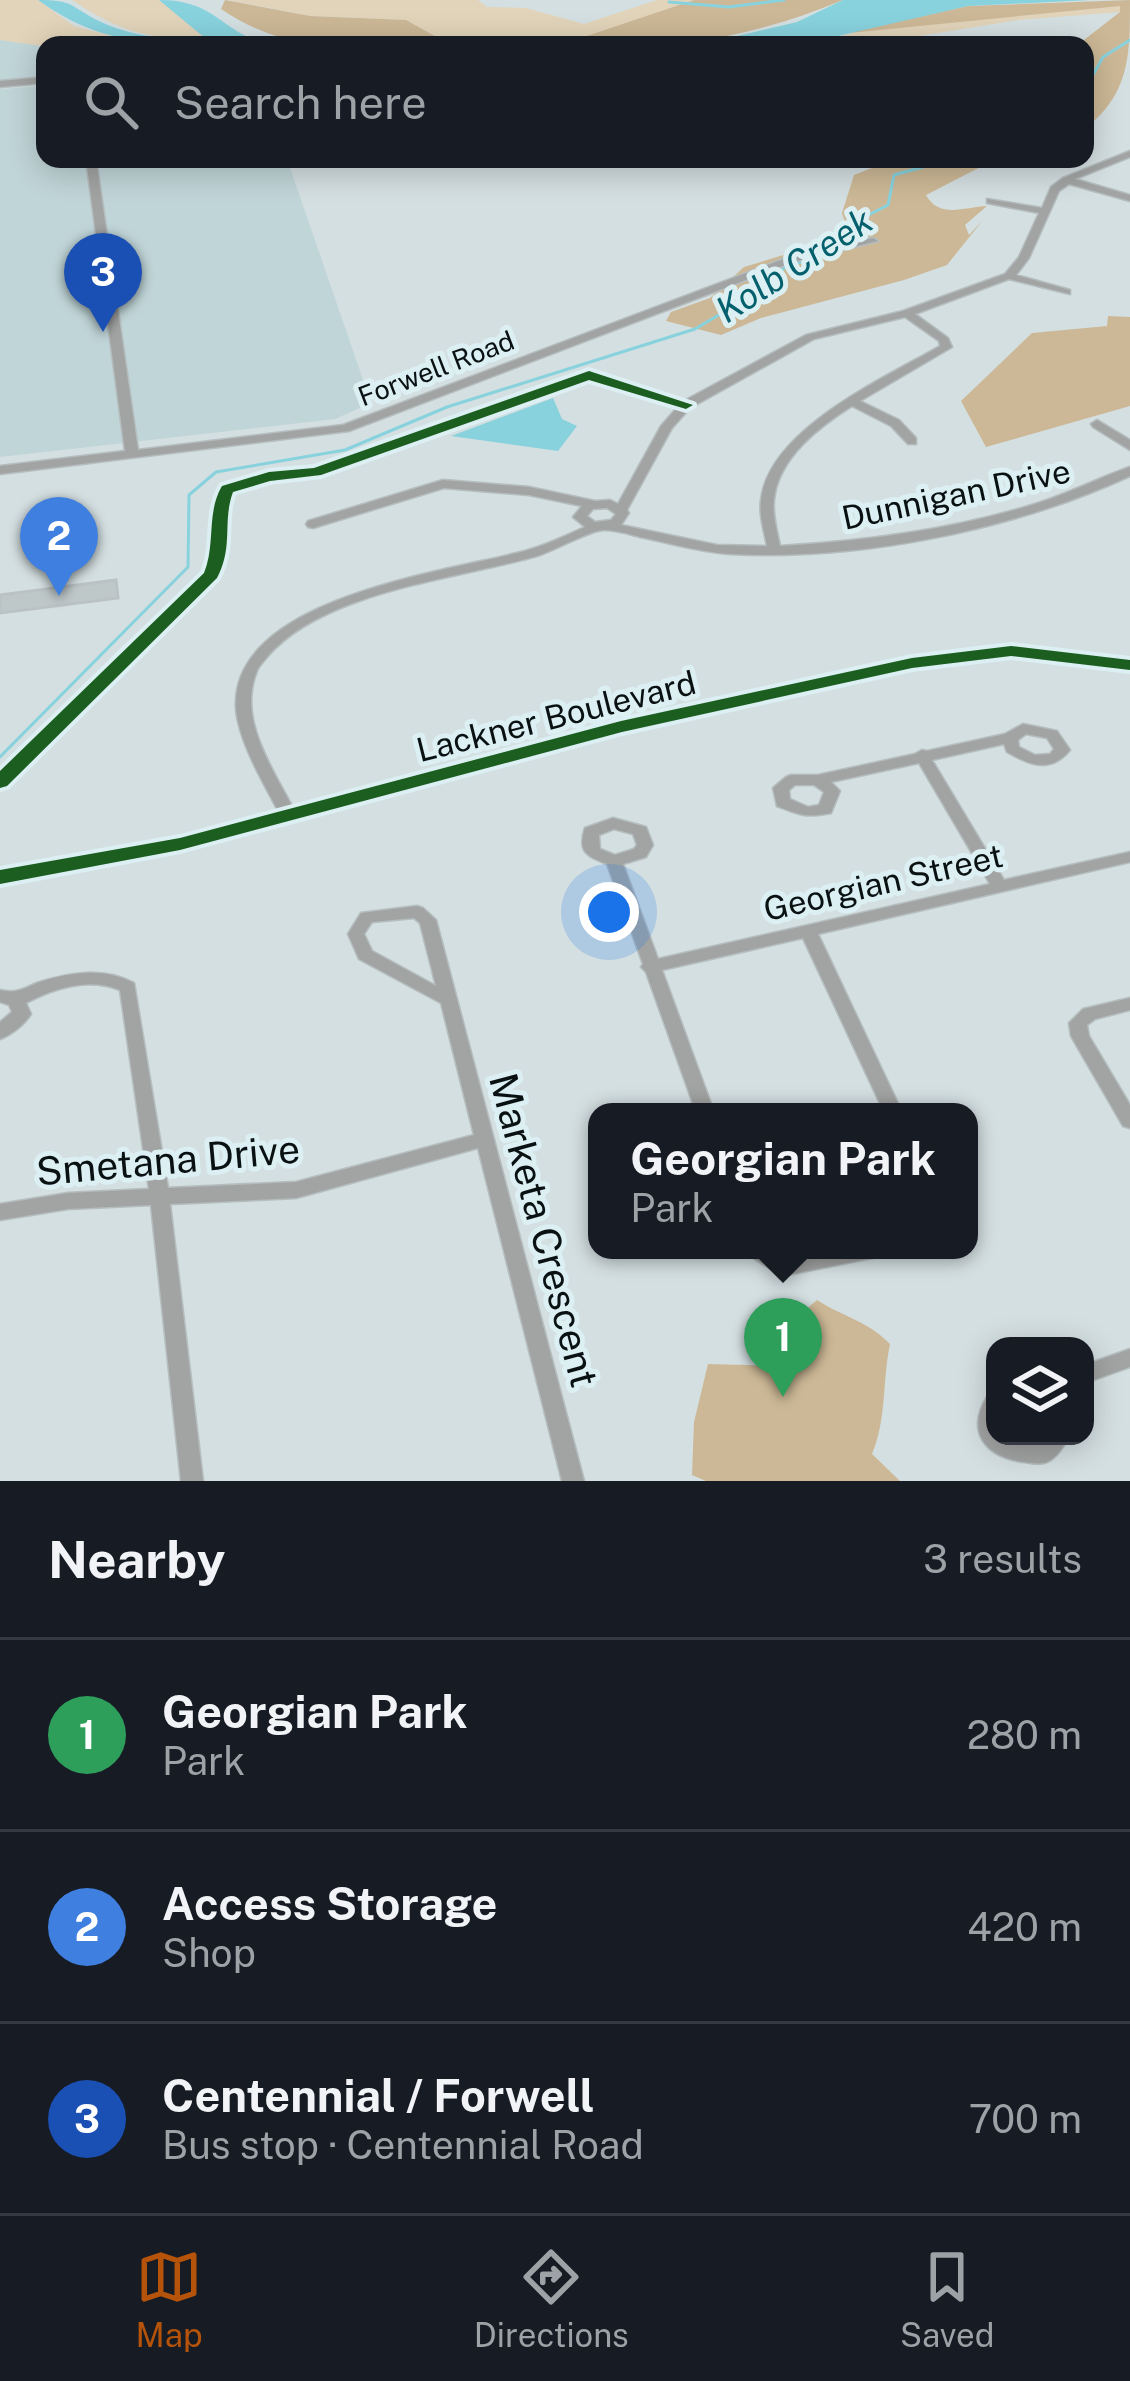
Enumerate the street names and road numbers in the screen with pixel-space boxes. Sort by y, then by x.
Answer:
street label: Forwell Road [354,324,518,412]
street label: Dunnigan Drive [838,451,1074,537]
street label: Lackner Boulevard [413,663,699,769]
street label: Georgian Street [760,836,1006,928]
street label: Marketa Crescent [480,1068,608,1392]
street label: Smetana Drive [34,1126,302,1194]

